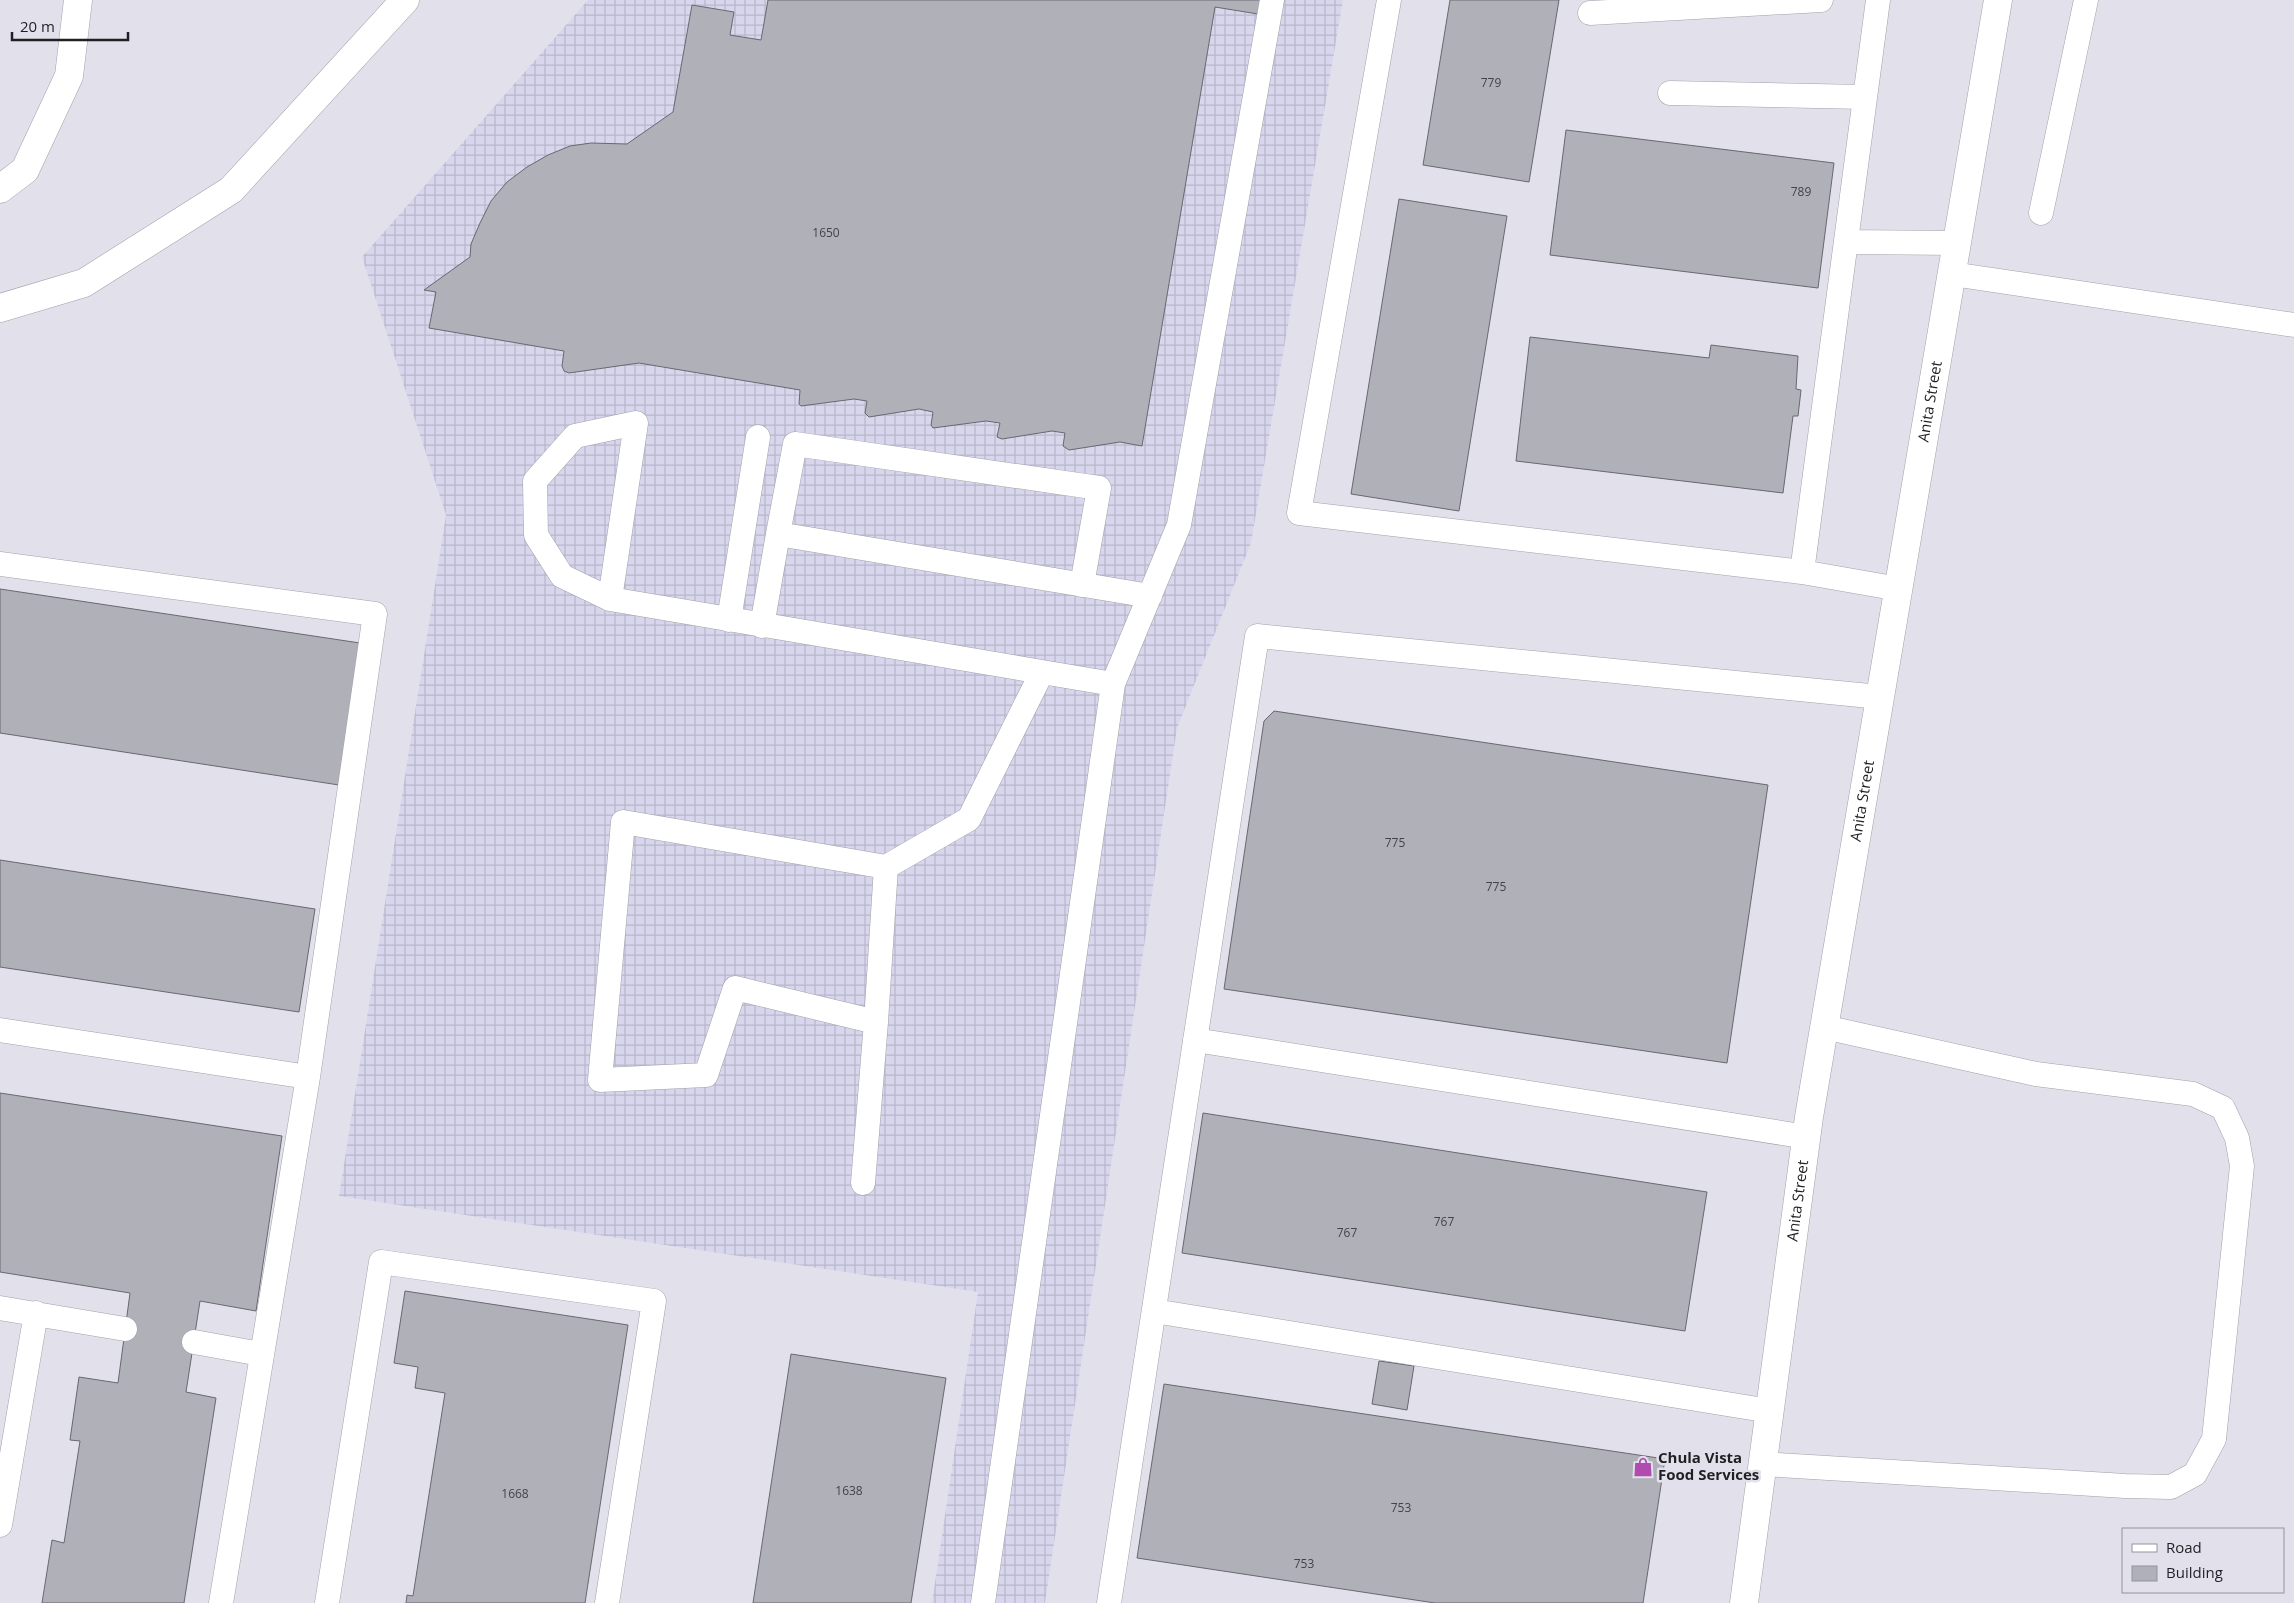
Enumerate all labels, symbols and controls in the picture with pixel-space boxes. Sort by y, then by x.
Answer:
scale bar [12,10,129,42]
text: 20 m [20,16,55,36]
house number: 779 [1481,74,1501,91]
house number: 789 [1791,183,1811,200]
house number: 1650 [812,224,840,241]
street label: Anita Street [1912,359,1946,443]
street label: Anita Street [1845,759,1878,843]
house number: 775 [1385,834,1405,851]
house number: 775 [1486,878,1506,895]
street label: Anita Street [1781,1158,1812,1242]
house number: 767 [1434,1213,1454,1230]
house number: 767 [1337,1224,1357,1241]
place label: Chula Vista Food Services [1658,1447,1759,1484]
shop icon: Chula Vista Food Services [1632,1456,1654,1478]
house number: 1638 [835,1482,863,1499]
house number: 1668 [501,1485,529,1502]
house number: 753 [1391,1499,1411,1516]
legend [2122,1528,2284,1593]
text: Road [2166,1537,2202,1557]
house number: 753 [1294,1555,1314,1572]
text: Building [2166,1562,2223,1582]

